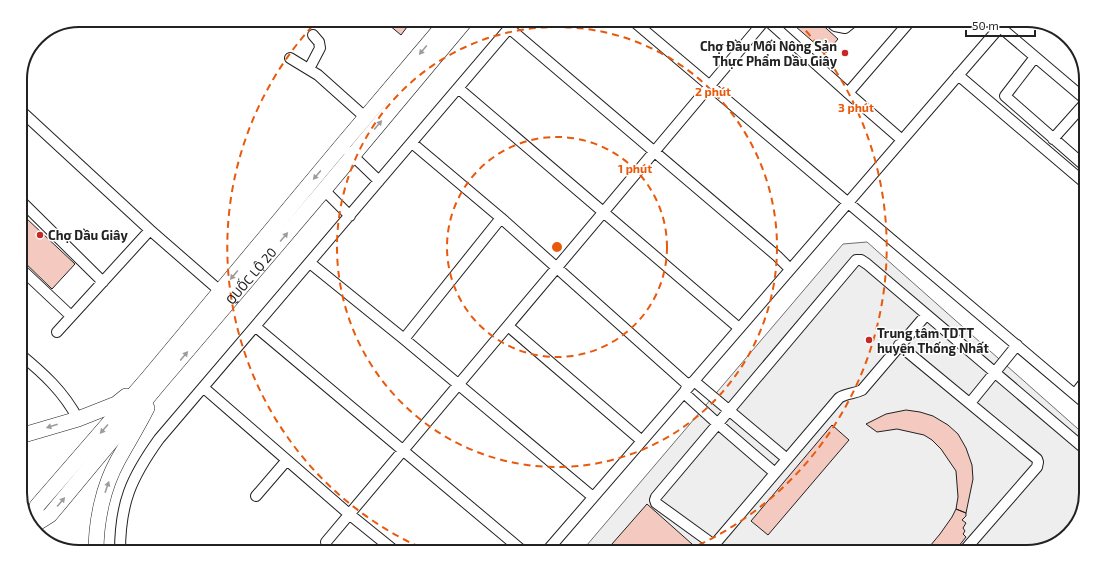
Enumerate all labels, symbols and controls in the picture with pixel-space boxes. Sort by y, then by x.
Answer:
scale bar [966,12,1035,38]
text: 50 m [972,18,999,32]
place label: Chợ Đầu Mối Nông Sản Thực Phẩm Dầu Giây [700,38,838,69]
one-way arrow [418,44,427,55]
marker: Chợ Đầu Mối Nông Sản Thực Phẩm Dầu Giây [840,48,850,58]
text: 2 phút [695,84,731,98]
text: 3 phút [838,100,874,114]
one-way arrow [373,119,382,130]
text: 1 phút [618,161,652,175]
one-way arrow [312,170,321,180]
place label: Chợ Dầu Giây [48,227,128,243]
marker: Chợ Dầu Giây [35,230,45,240]
one-way arrow [280,232,289,243]
centre of rings [550,240,564,254]
street label: QUỐC LỘ 20 [222,244,280,307]
one-way arrow [229,270,238,280]
place label: Trung tâm TDTT huyện Thống Nhất [877,325,990,356]
marker: Trung tâm TDTT huyện Thống Nhất [864,335,874,345]
one-way arrow [179,350,188,361]
one-way arrow [46,423,58,429]
one-way arrow [100,423,109,434]
one-way arrow [105,480,111,492]
one-way arrow [57,497,66,508]

